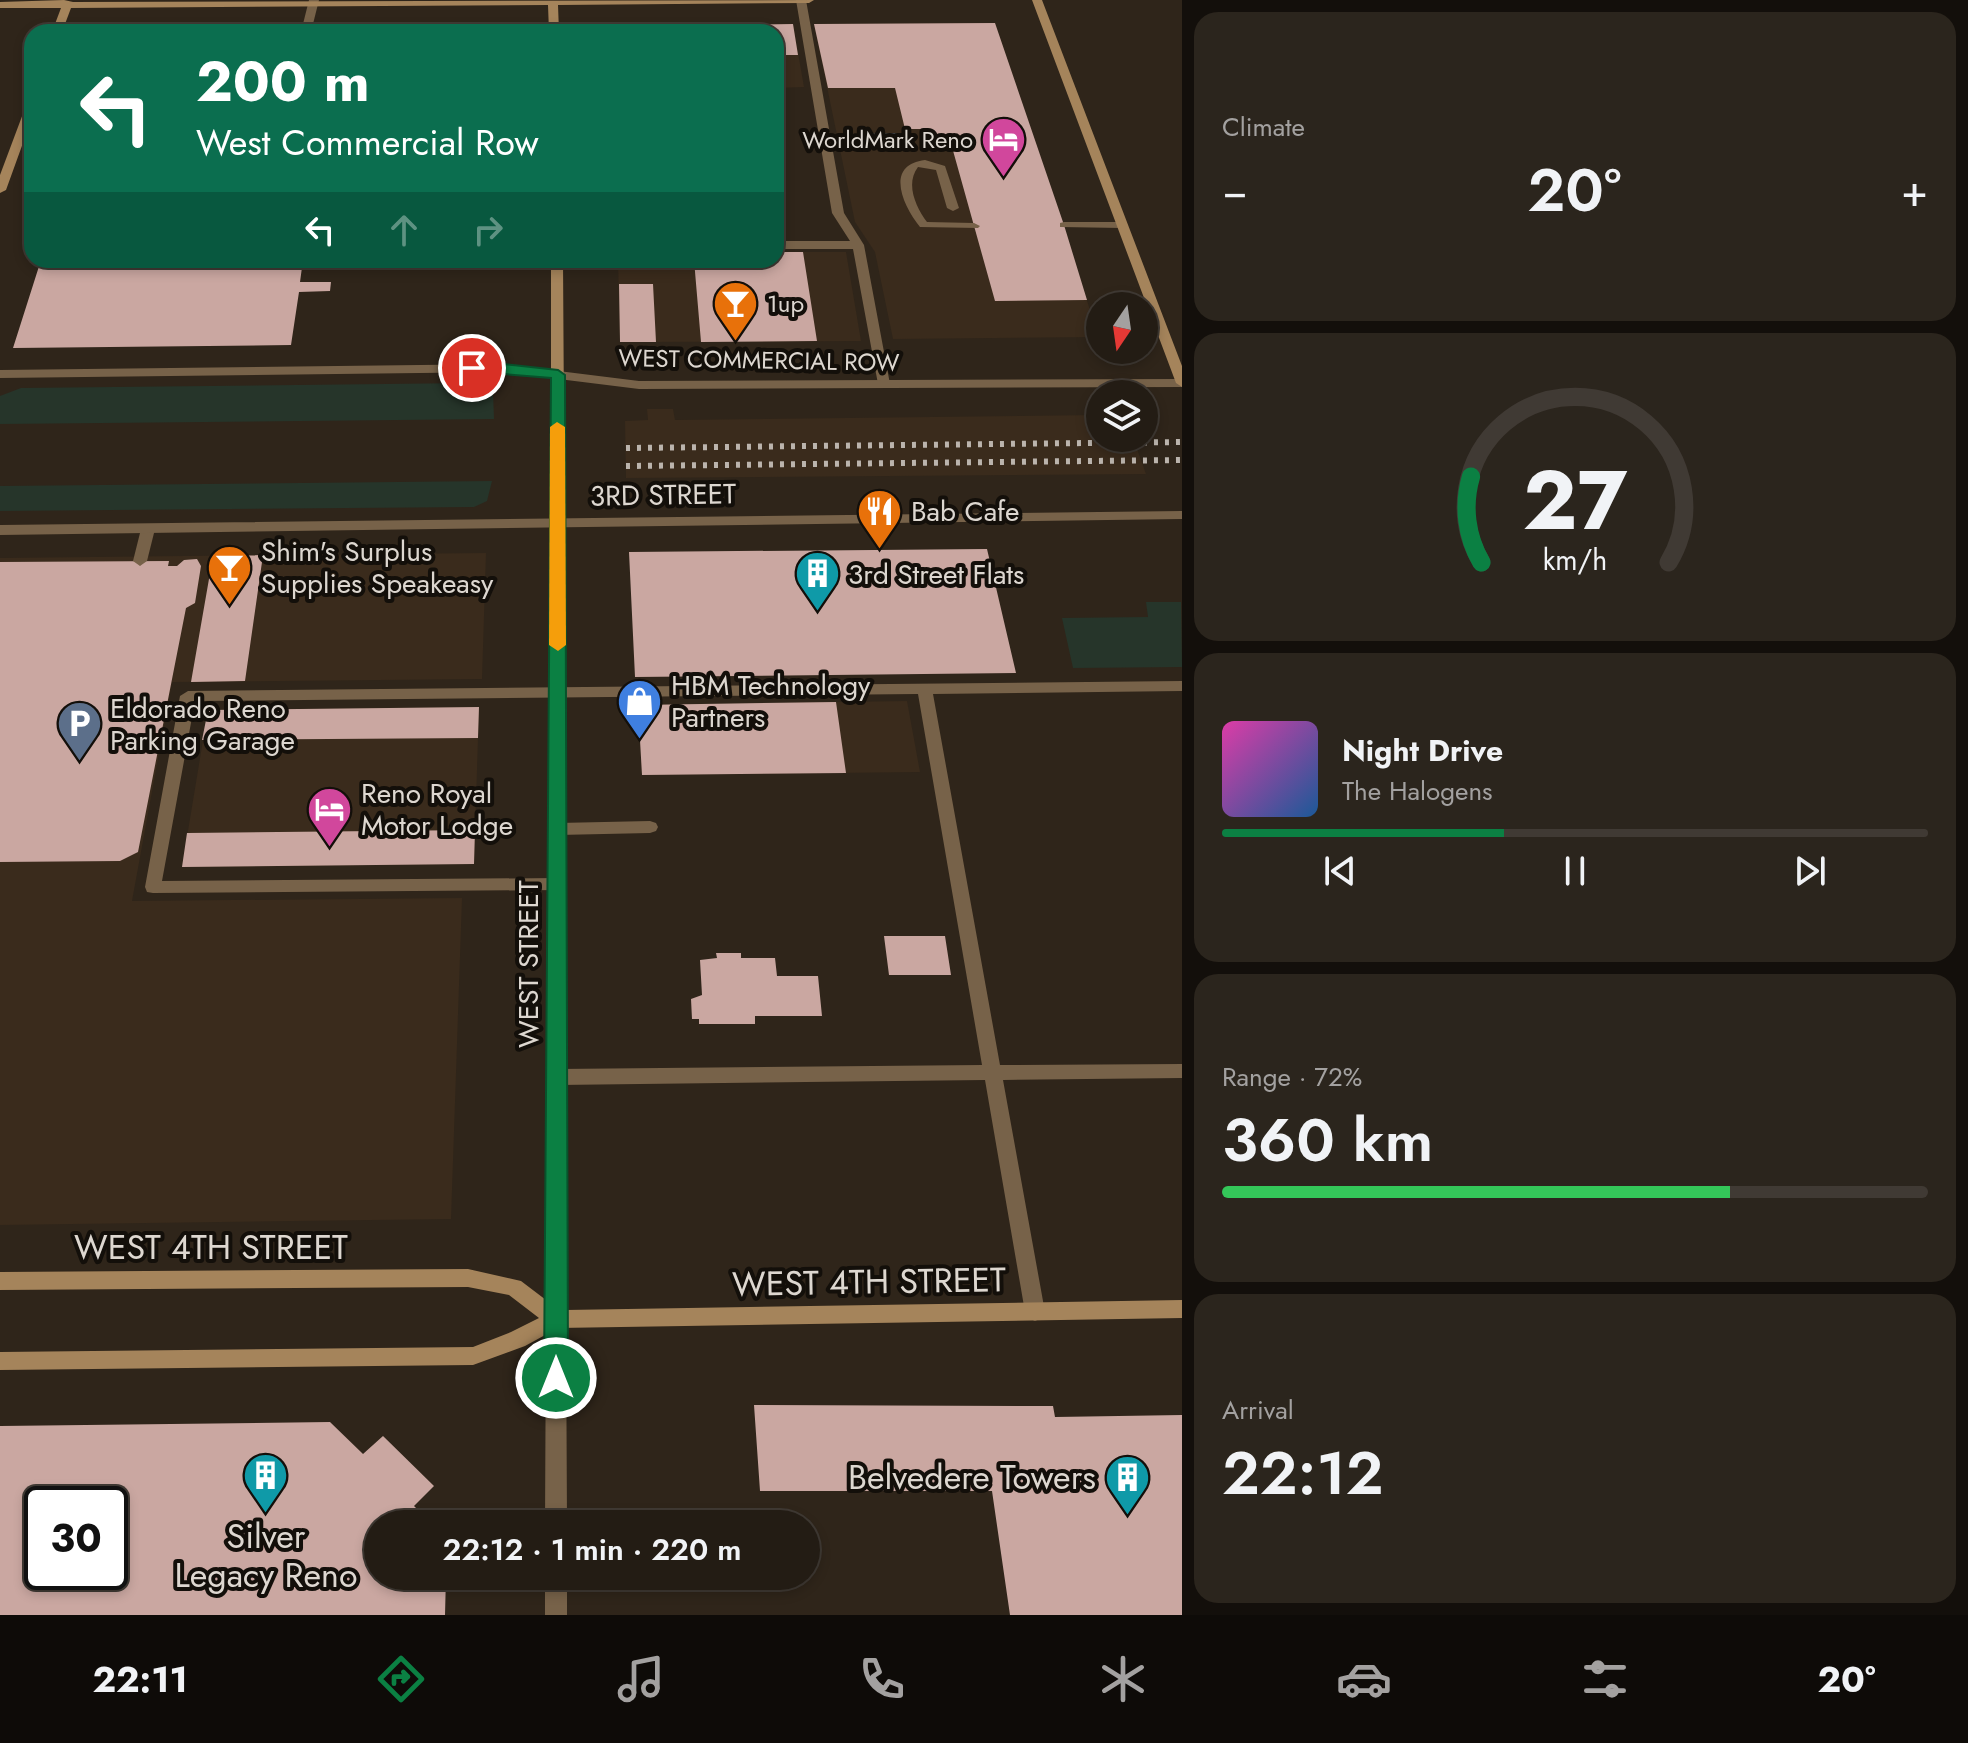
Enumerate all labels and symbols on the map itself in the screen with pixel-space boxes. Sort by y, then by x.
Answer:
hotel icon: WorldMark Reno [980,115,1028,178]
place label: WorldMark Reno [802,122,973,157]
bar icon: 1up [712,279,760,342]
place label: 1up [767,286,804,321]
north arrow [1086,292,1158,364]
pin [438,334,506,402]
street label: WEST COMMERCIAL ROW [618,340,900,380]
street label: 3RD STREET [590,473,736,517]
restaurant icon: Bab Cafe [856,487,904,550]
place label: Bab Cafe [911,491,1020,532]
place label: Shim's Surplus Supplies Speakeasy [261,531,494,604]
bar icon: Shim's Surplus Supplies Speakeasy [206,543,254,606]
building icon: 3rd Street Flats [793,550,841,613]
place label: 3rd Street Flats [848,554,1024,595]
place label: HBM Technology Partners [671,665,871,738]
shop icon: HBM Technology Partners [616,677,664,740]
place label: Eldorado Reno Parking Garage [110,688,295,761]
parking icon: Eldorado Reno Parking Garage [55,700,103,763]
place label: Reno Royal Motor Lodge [361,773,513,846]
hotel icon: Reno Royal Motor Lodge [306,785,354,848]
street label: WEST STREET [508,880,549,1048]
street label: WEST 4TH STREET [74,1223,348,1272]
street label: WEST 4TH STREET [732,1255,1007,1309]
position arrow [514,1336,598,1420]
building icon: Silver Legacy Reno [242,1452,290,1515]
place label: Belvedere Towers [848,1453,1096,1502]
building icon: Belvedere Towers [1103,1453,1151,1516]
speed limit sign: 30 [24,1486,128,1590]
place label: Silver Legacy Reno [175,1512,357,1600]

